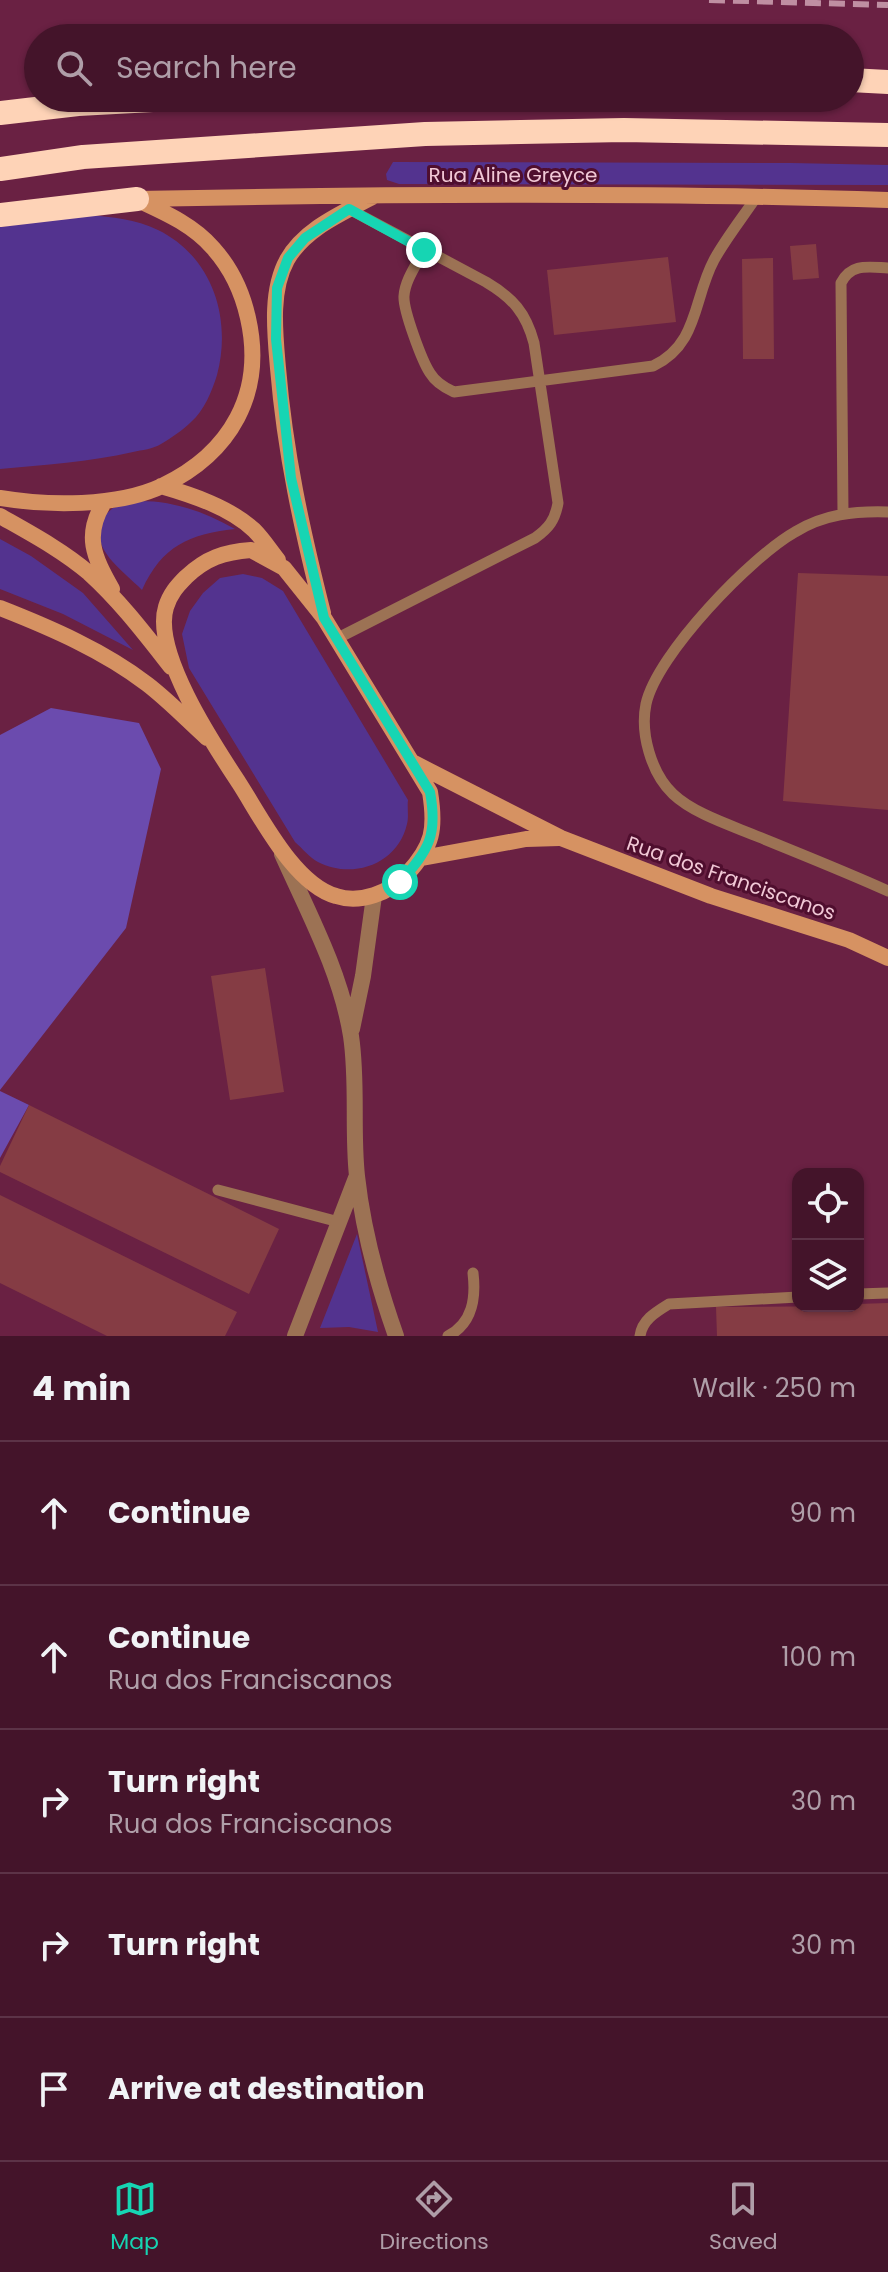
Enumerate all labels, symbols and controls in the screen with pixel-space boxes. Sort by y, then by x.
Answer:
search box [24,24,864,112]
icon: search [52,46,96,90]
text: Search here [116,46,297,89]
street label: Rua Aline Greyce [429,161,597,189]
route end [406,232,442,268]
street label: Rua dos Franciscanos [623,829,839,927]
route start [382,864,418,900]
map controls [792,1168,864,1312]
button: locate [792,1168,864,1240]
button: layers [792,1240,864,1312]
text: 4 min [32,1364,131,1412]
text: Walk · 250 m [693,1370,856,1406]
icon: ahead [32,1491,76,1535]
text: Continue [108,1491,250,1534]
text: 90 m [790,1495,856,1531]
text: Continue [108,1616,250,1659]
icon: ahead [32,1635,76,1679]
text: 100 m [781,1639,856,1675]
text: Rua dos Franciscanos [108,1662,393,1698]
text: Turn right [108,1760,260,1803]
icon: right [32,1779,76,1823]
text: 30 m [791,1783,856,1819]
text: Rua dos Franciscanos [108,1806,393,1842]
icon: right [32,1923,76,1967]
text: Turn right [108,1923,260,1966]
text: 30 m [791,1927,856,1963]
icon: arrive [32,2067,76,2111]
text: Arrive at destination [108,2067,425,2110]
tab: Map [110,2177,159,2258]
tab: Directions [379,2177,489,2258]
tab: Saved [709,2177,778,2258]

